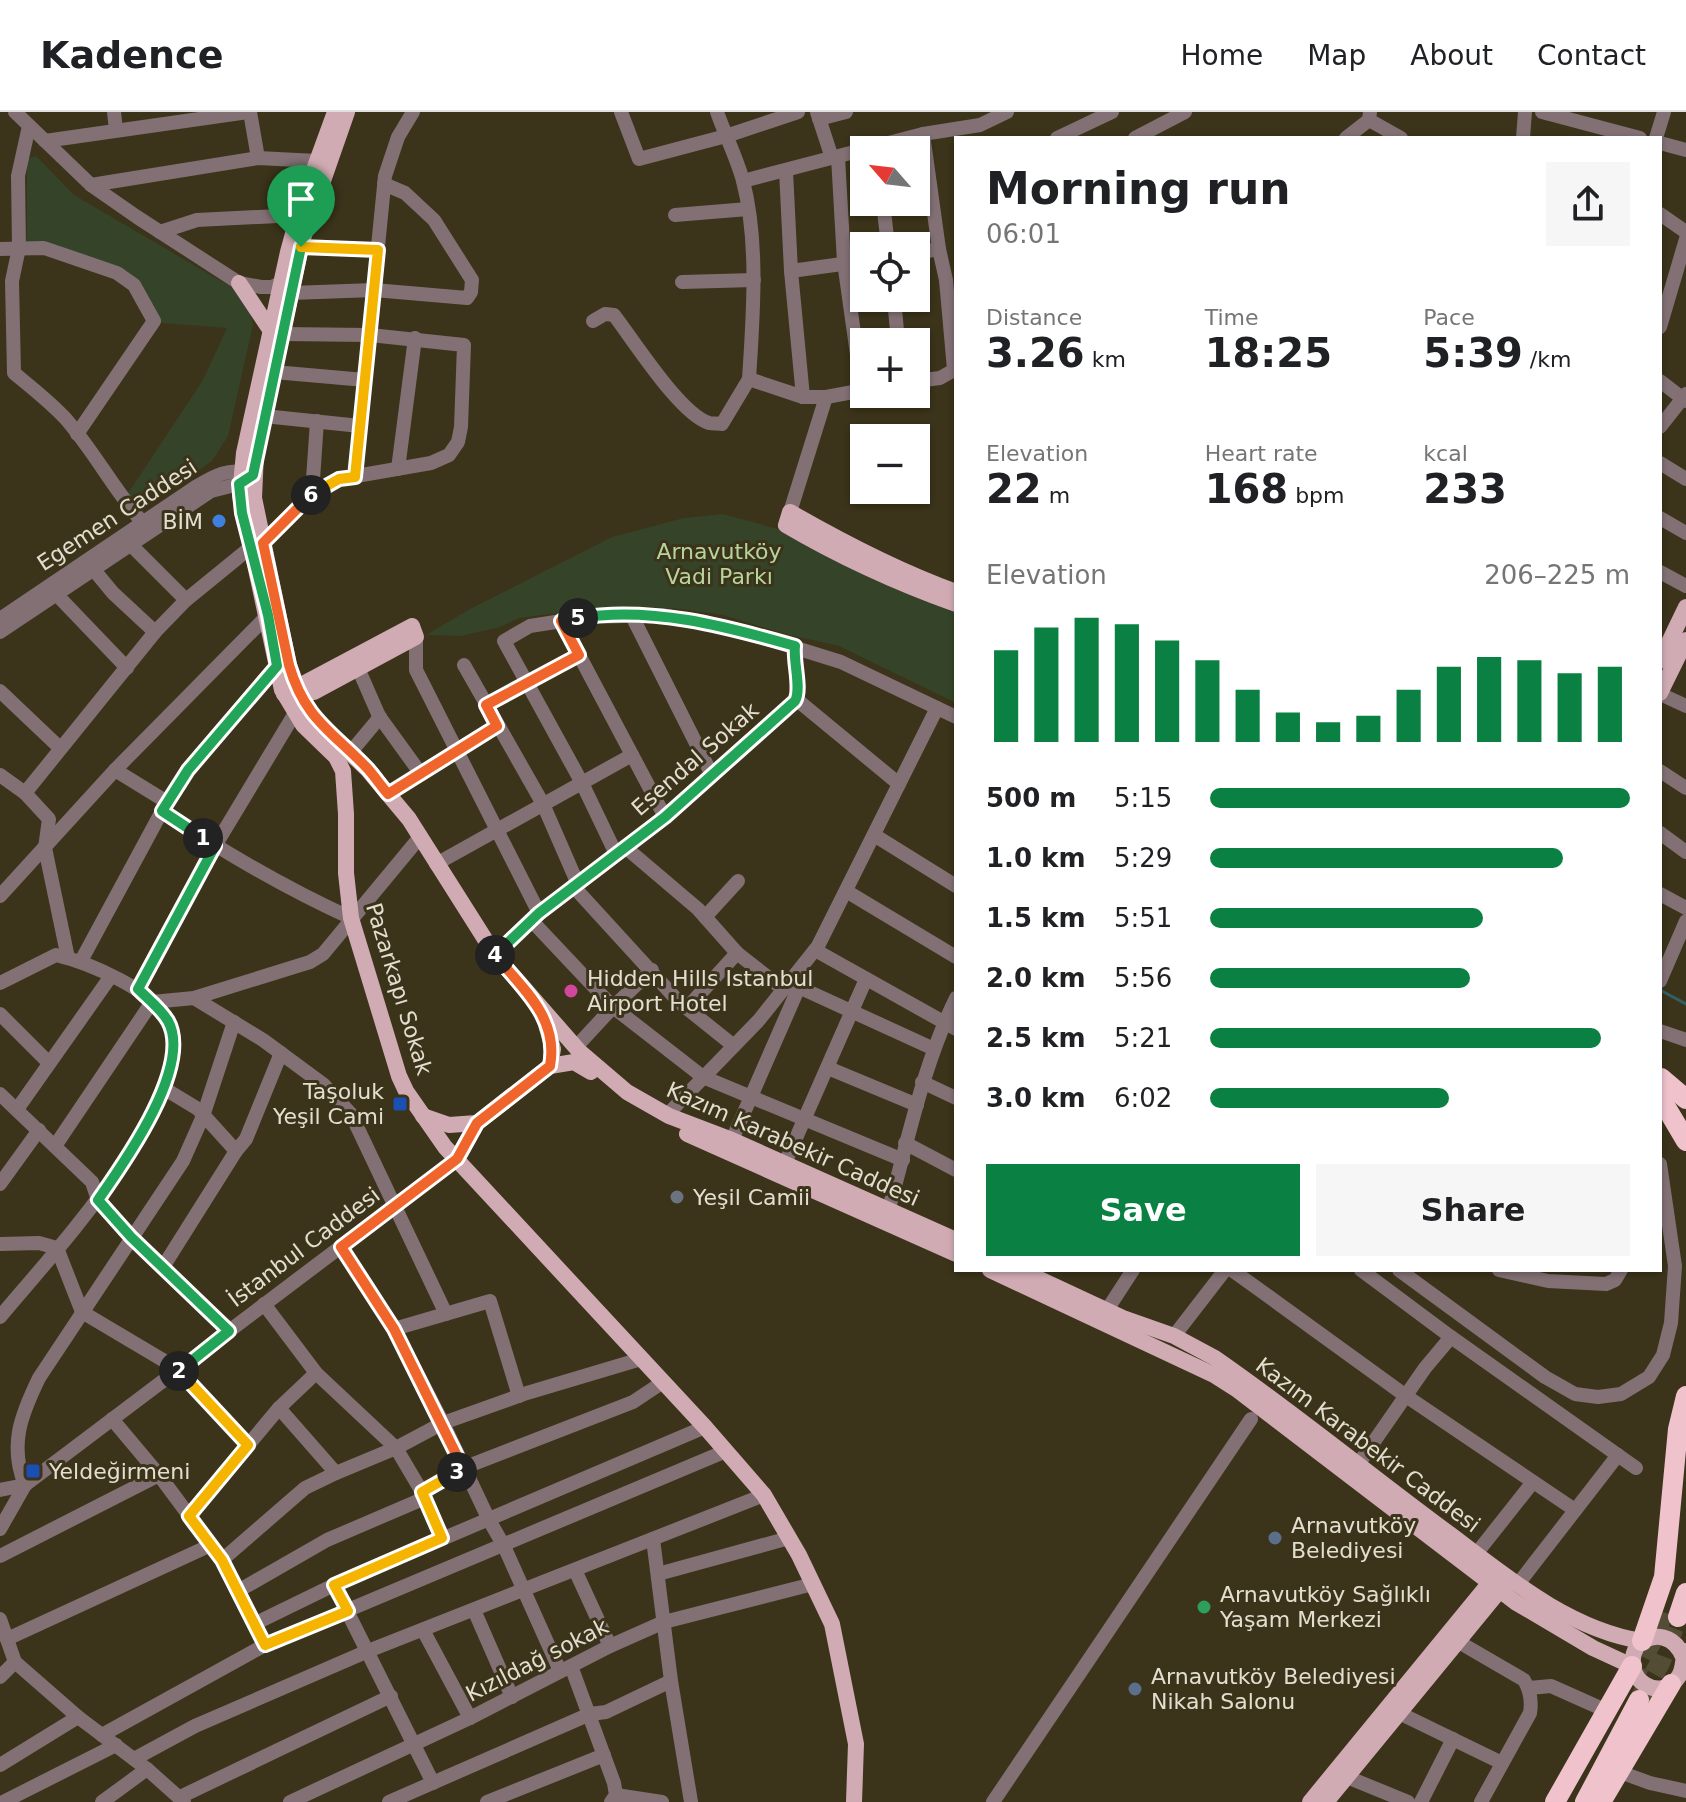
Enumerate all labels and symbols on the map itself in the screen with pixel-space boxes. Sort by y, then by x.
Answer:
north arrow [850,136,930,216]
pin [267,165,335,247]
street label: Egemen Caddesi [33,454,201,576]
pin: 6 [291,475,331,515]
place label: BİM [162,509,203,534]
marker: BİM [210,512,228,530]
park label: Arnavutköy Vadi Parkı [656,539,782,589]
pin: 5 [558,598,598,638]
street label: Esendal Sokak [627,697,764,821]
pin: 1 [183,818,223,858]
street label: Pazarkapı Sokak [361,900,437,1078]
pin: 4 [475,935,515,975]
place label: Hidden Hills Istanbul Airport Hotel [587,966,813,1016]
marker: Hidden Hills Istanbul Airport Hotel [562,982,580,1000]
street label: Kazım Karabekir Caddesi [663,1077,923,1211]
place label: Taşoluk Yeşil Cami [272,1079,384,1129]
marker: Taşoluk Yeşil Cami [391,1095,409,1113]
street label: İstanbul Caddesi [223,1182,385,1312]
place label: Yeşil Camii [692,1185,810,1210]
marker: Yeşil Camii [668,1188,686,1206]
pin: 2 [159,1351,199,1391]
street label: Kazım Karabekir Caddesi [1251,1353,1485,1537]
pin: 3 [437,1452,477,1492]
place label: Yeldeğirmeni [48,1459,190,1484]
marker: Yeldeğirmeni [24,1462,42,1480]
place label: Arnavutköy Belediyesi [1291,1513,1416,1563]
marker: Arnavutköy Belediyesi [1266,1529,1284,1547]
place label: Arnavutköy Sağlıklı Yaşam Merkezi [1219,1582,1431,1632]
marker: Arnavutköy Sağlıklı Yaşam Merkezi [1195,1598,1213,1616]
street label: Kızıldağ sokak [462,1613,612,1707]
place label: Arnavutköy Belediyesi Nikah Salonu [1151,1664,1396,1714]
marker: Arnavutköy Belediyesi Nikah Salonu [1126,1680,1144,1698]

